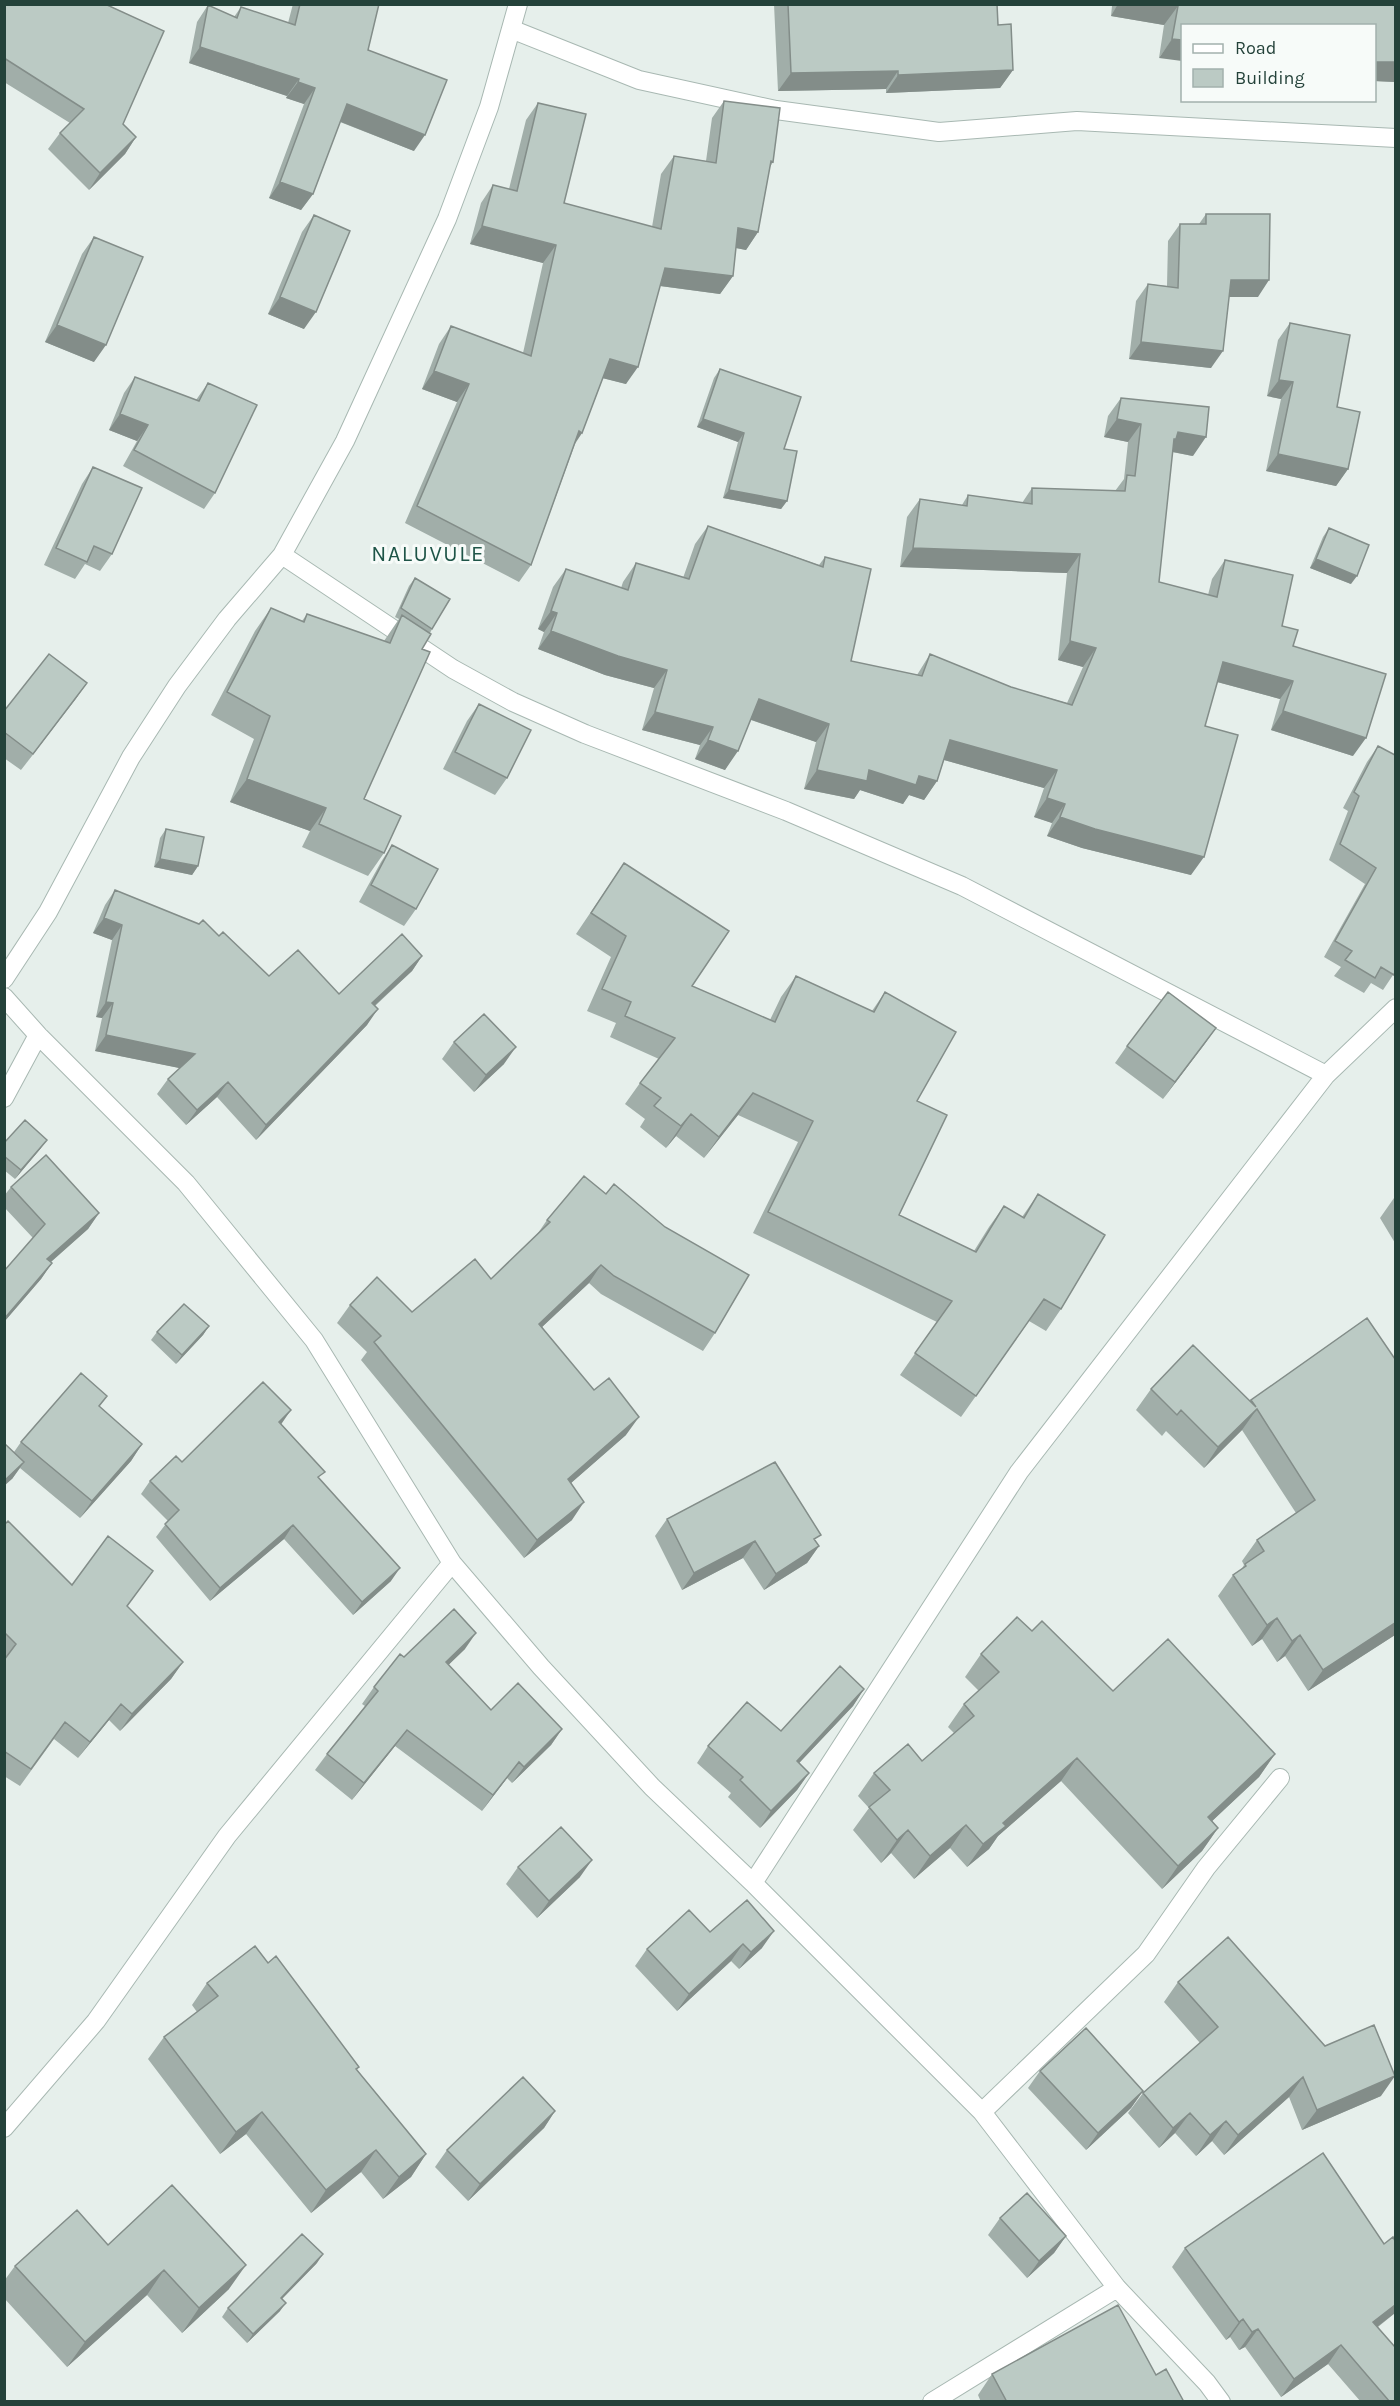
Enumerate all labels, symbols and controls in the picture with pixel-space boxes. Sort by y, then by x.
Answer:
legend [1181,24,1376,102]
text: Road [1235,37,1276,59]
text: Building [1235,67,1305,89]
district label: NALUVULE [371,541,485,567]

